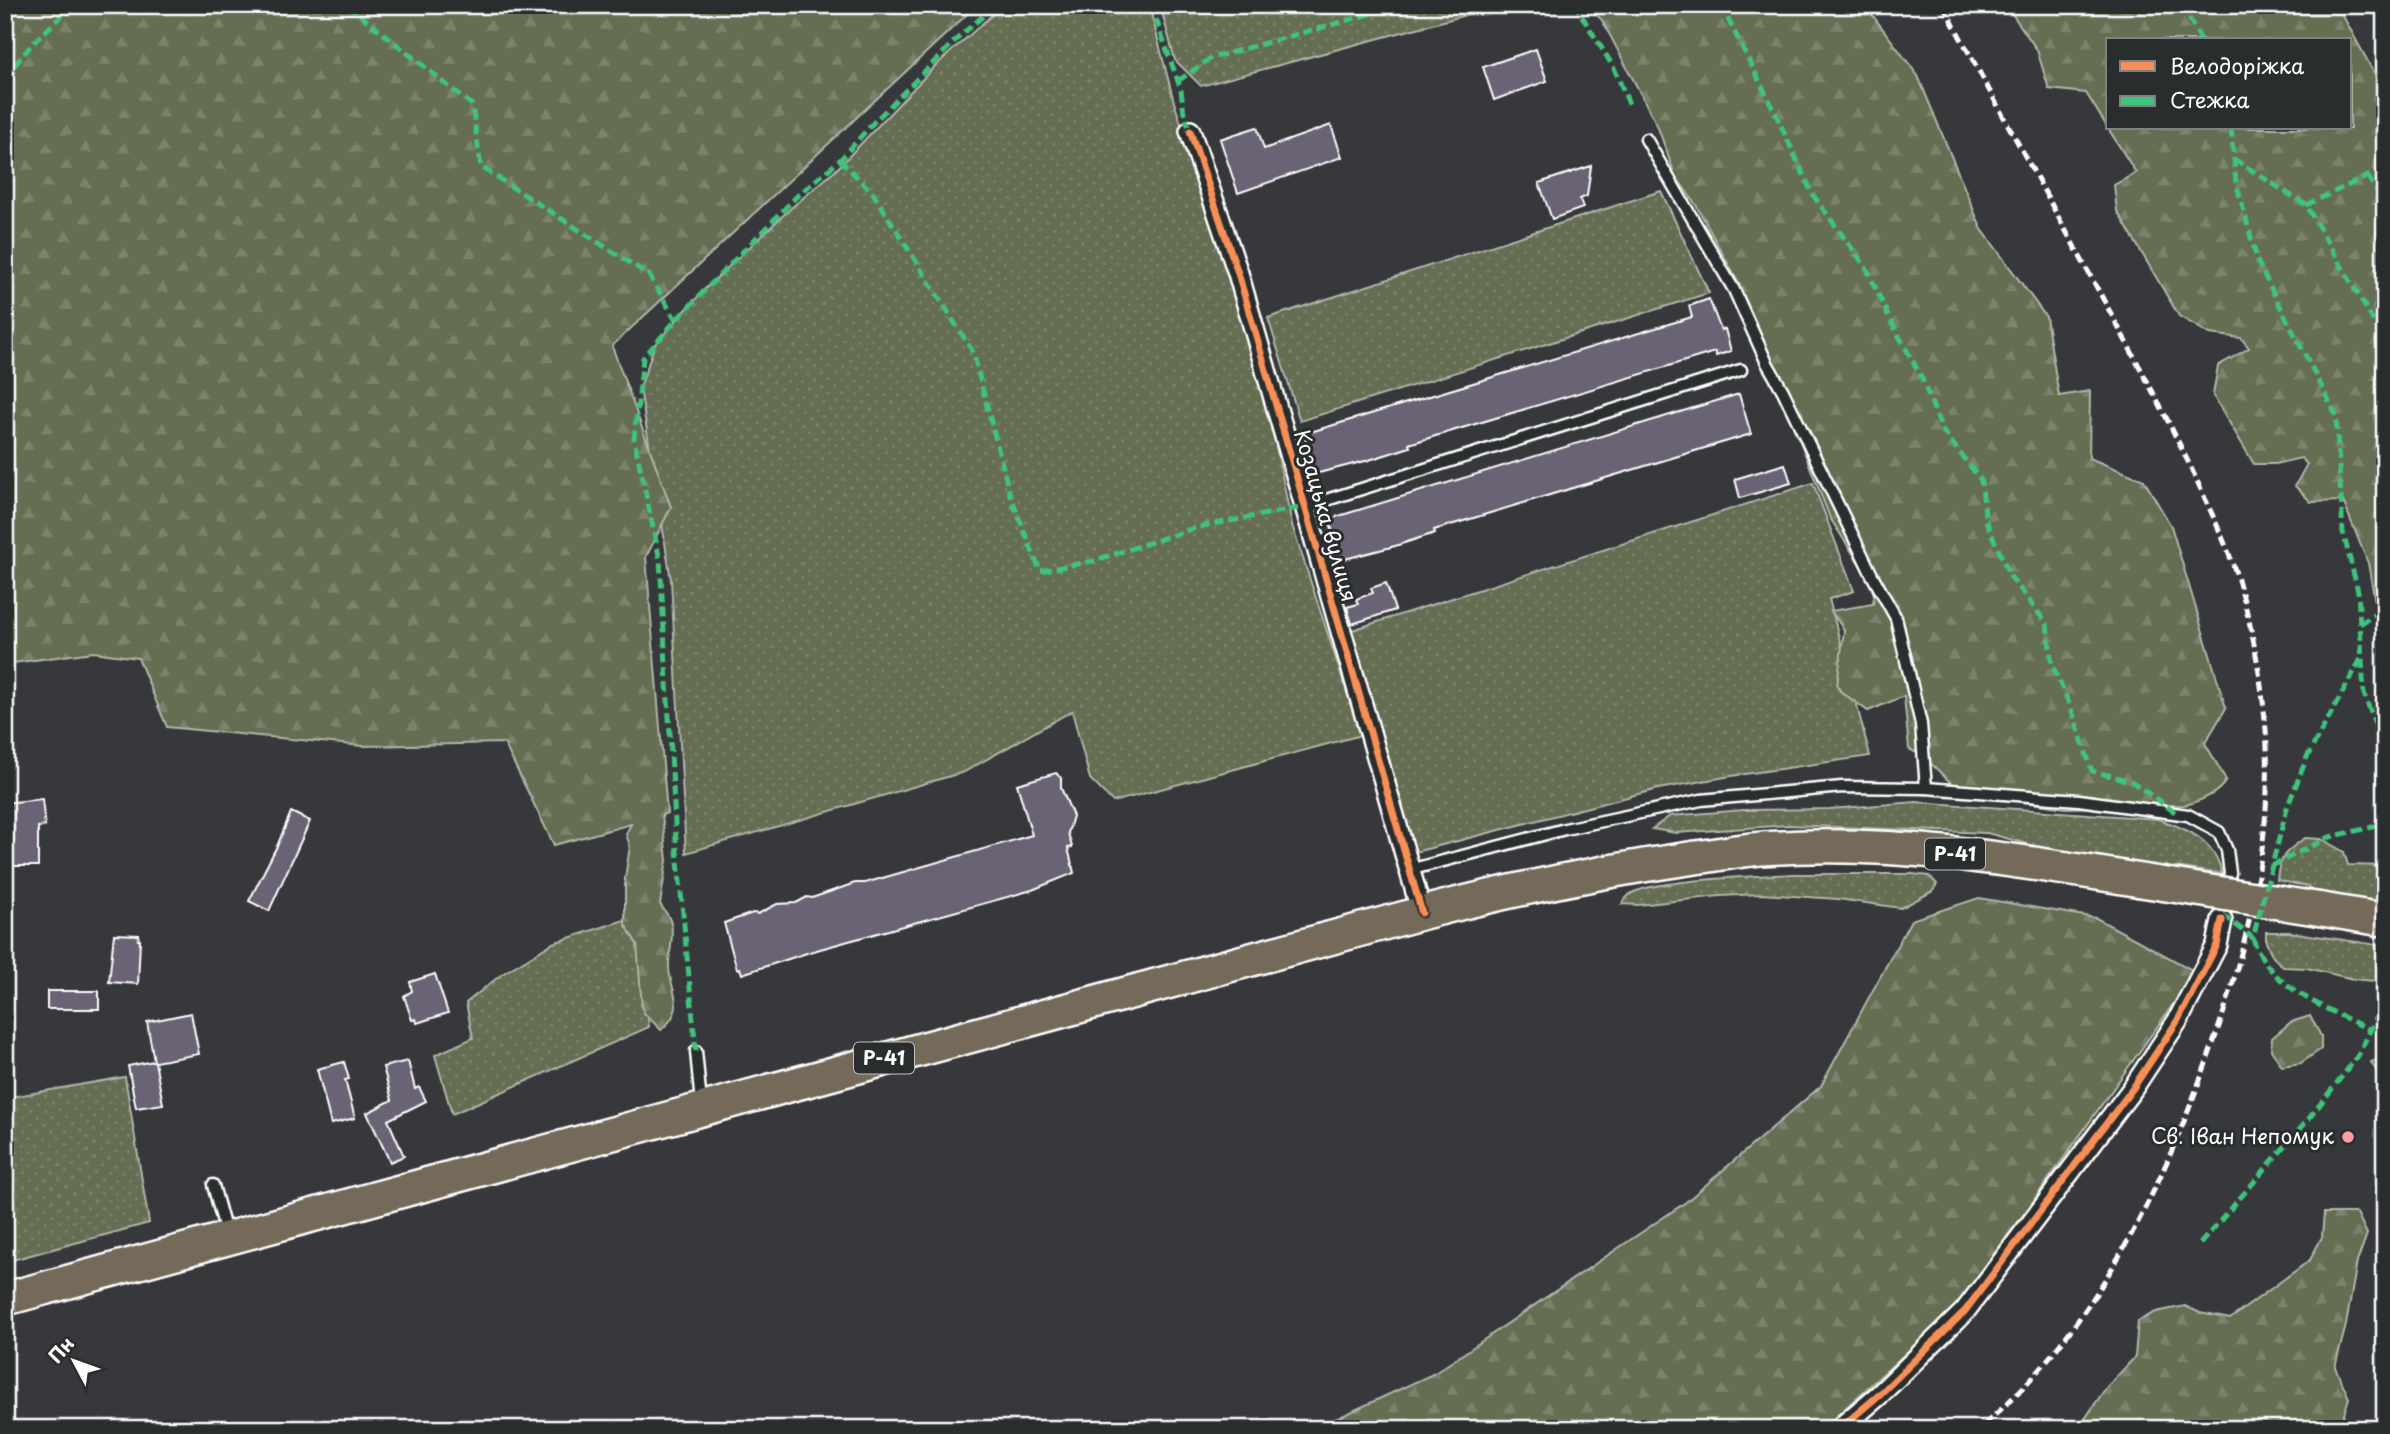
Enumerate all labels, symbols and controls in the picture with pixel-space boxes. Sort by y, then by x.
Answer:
legend [2106,38,2352,130]
text: Велодоріжка [2170,49,2305,81]
text: Стежка [2170,83,2250,115]
street label: Козацька вулиця [1287,426,1367,605]
road number: Р-41 [1925,838,1985,870]
road number: Р-41 [854,1042,914,1074]
place label: Св. Іван Непомук [2151,1119,2335,1151]
marker: Св. Іван Непомук [2340,1129,2356,1145]
north arrow [38,1326,108,1396]
text: Пн [41,1330,80,1369]

